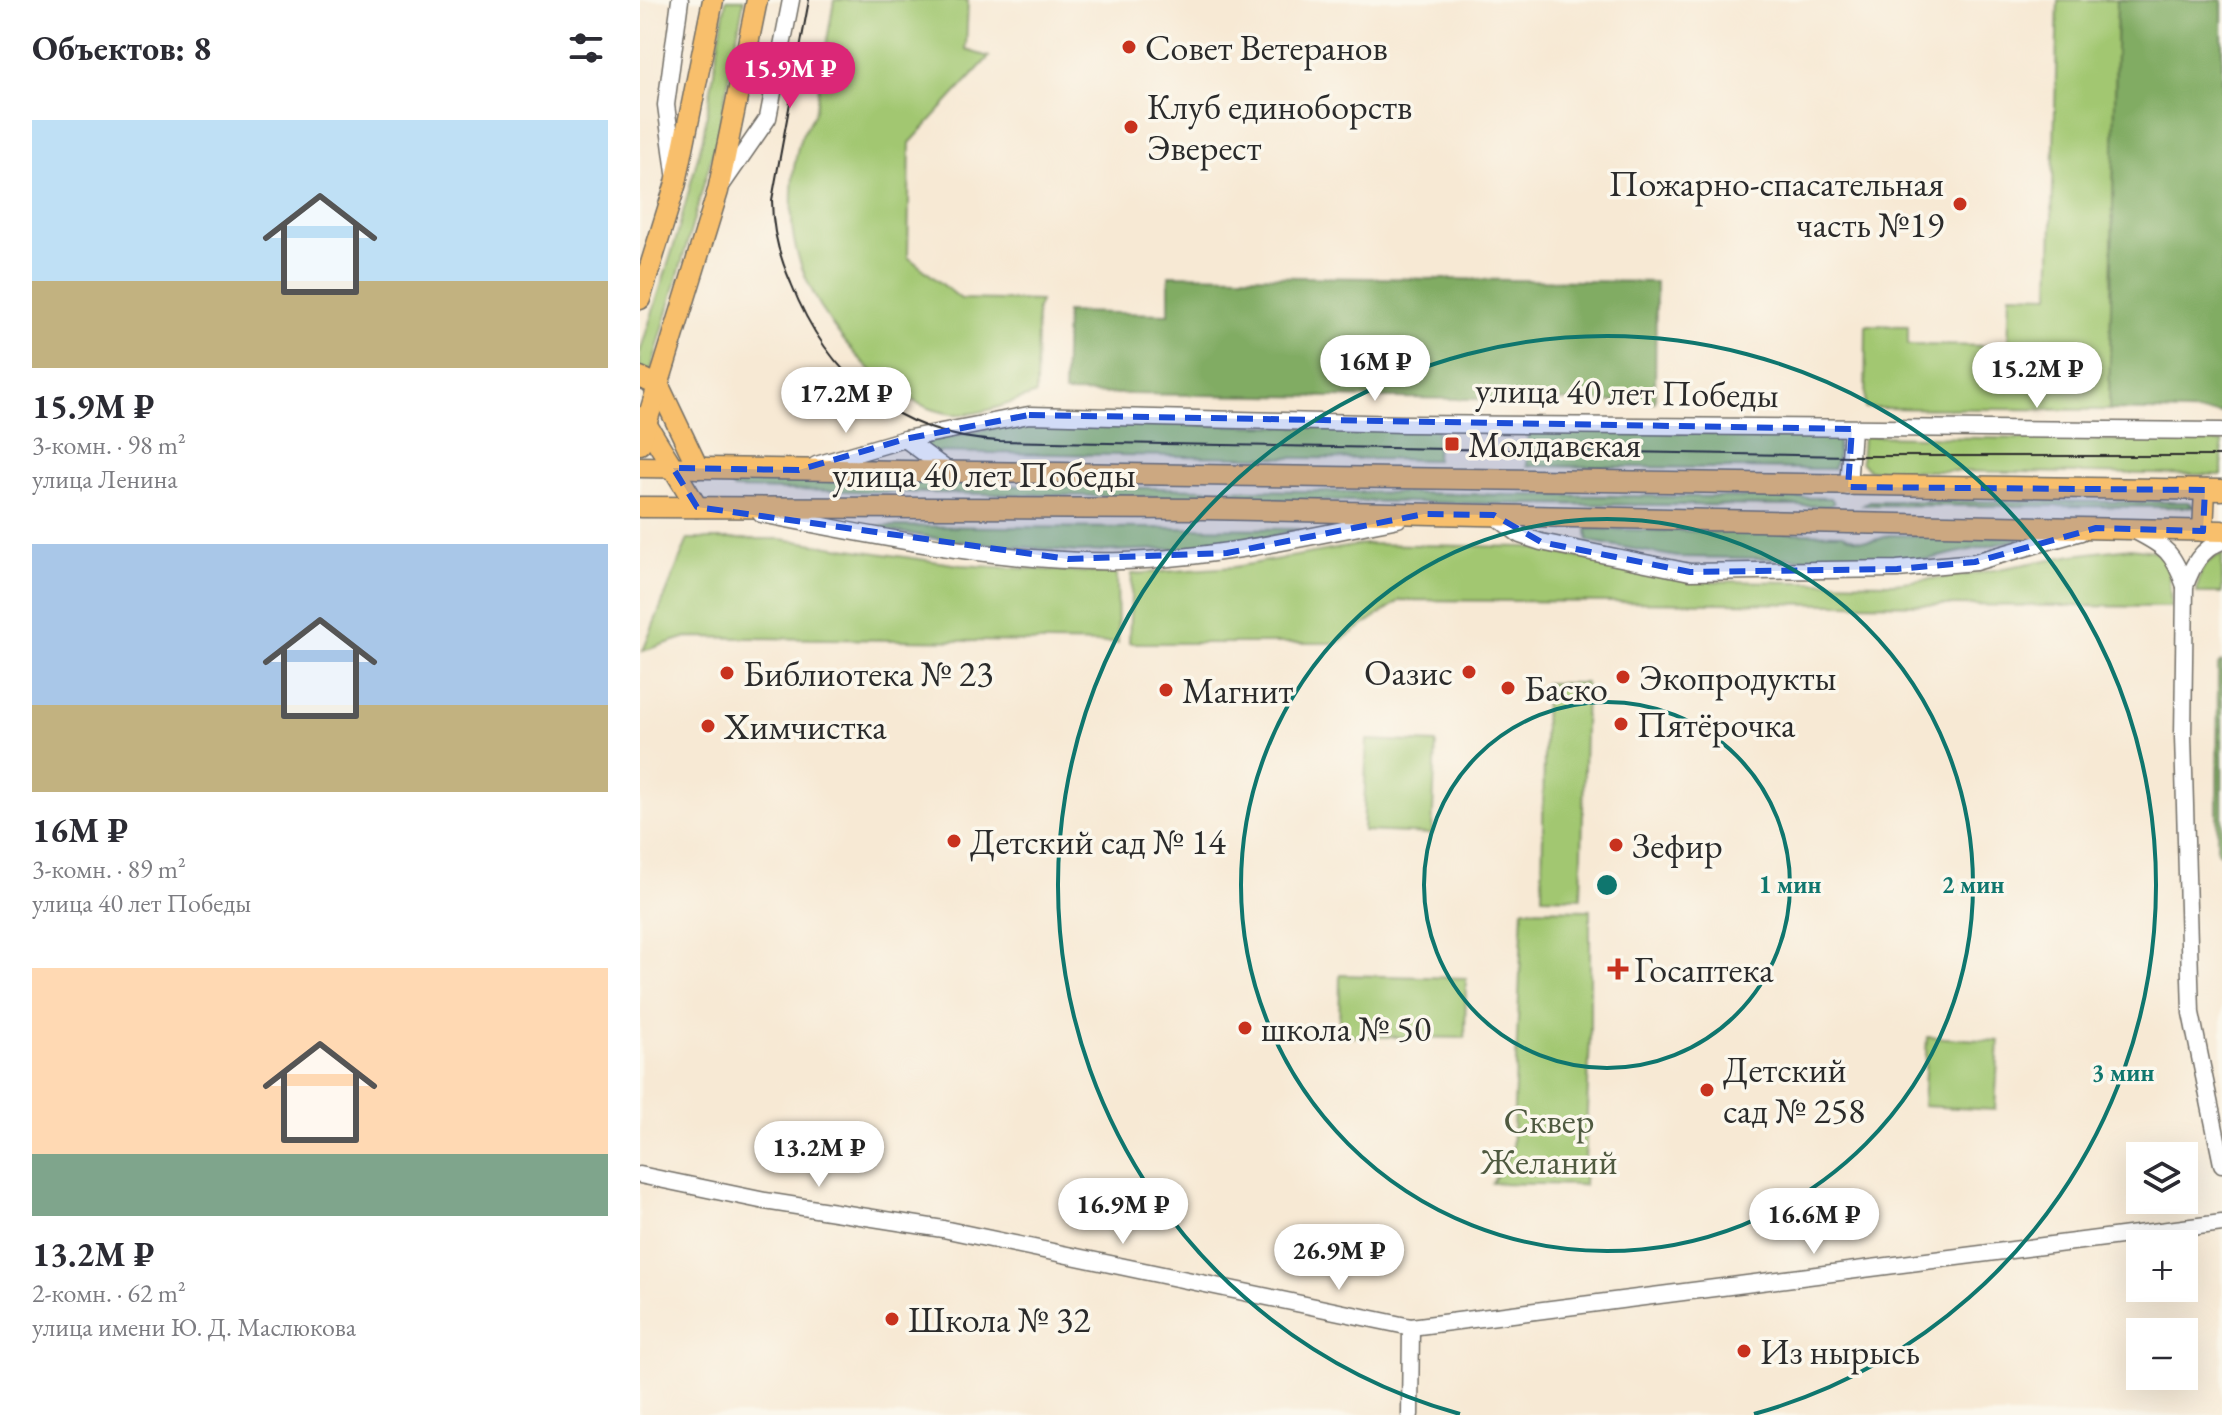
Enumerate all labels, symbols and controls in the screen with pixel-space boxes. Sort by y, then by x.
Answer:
place label: Совет Ветеранов [1145,24,1388,71]
text: Объектов: 8 [32,26,211,70]
icon: filters [564,26,608,70]
marker: Совет Ветеранов [1120,38,1138,56]
pin: 15.9M ₽ [716,42,864,110]
text: 15.9M ₽ [743,51,837,85]
place label: Клуб единоборств Эверест [1147,83,1412,171]
marker: Клуб единоборств Эверест [1122,118,1140,136]
place label: Пожарно-спасательная часть №19 [1609,160,1944,248]
icon: home [248,172,392,316]
marker: Пожарно-спасательная часть №19 [1951,195,1969,213]
pin: 16M ₽ [1319,335,1431,403]
pin: 15.2M ₽ [1963,342,2111,410]
text: 16M ₽ [1338,344,1412,378]
text: 15.2M ₽ [1990,351,2084,385]
street label: улица 40 лет Победы [1475,366,1779,418]
pin: 17.2M ₽ [772,367,920,435]
text: 17.2M ₽ [799,376,893,410]
text: 15.9M ₽ [32,384,155,428]
place label: Молдавская [1468,421,1641,468]
text: 3-комн. · 98 m² [32,428,186,462]
marker: Молдавская [1443,435,1461,453]
street label: улица 40 лет Победы [832,451,1136,498]
text: улица Ленина [32,462,178,496]
icon: home [248,596,392,740]
place label: Оазис [1364,649,1453,696]
place label: Библиотека № 23 [743,650,993,697]
place label: Экопродукты [1639,654,1837,701]
marker: Оазис [1460,663,1478,681]
marker: Библиотека № 23 [718,664,736,682]
place label: Баско [1524,665,1608,712]
place label: Магнит [1182,667,1294,714]
marker: Экопродукты [1614,668,1632,686]
marker: Баско [1499,679,1517,697]
marker: Магнит [1157,681,1175,699]
place label: Пятёрочка [1637,701,1796,748]
place label: Химчистка [723,703,887,750]
marker: Пятёрочка [1612,715,1630,733]
marker: Химчистка [699,717,717,735]
text: 16M ₽ [32,808,128,852]
place label: Детский сад № 14 [970,818,1226,865]
place label: Зефир [1632,822,1723,869]
marker: Детский сад № 14 [945,832,963,850]
marker: Зефир [1607,836,1625,854]
text: 3-комн. · 89 m² [32,852,186,886]
text: 1 мин [1759,869,1821,900]
text: 2 мин [1942,869,2004,900]
centre of rings [1593,871,1621,899]
text: улица 40 лет Победы [32,886,251,920]
place label: Госаптека [1634,946,1774,993]
marker: Госаптека [1609,960,1627,978]
place label: школа № 50 [1261,1005,1431,1052]
marker: школа № 50 [1236,1019,1254,1037]
icon: home [248,1020,392,1164]
place label: Детский сад № 258 [1723,1046,1865,1134]
text: 3 мин [2092,1057,2154,1088]
marker: Детский сад № 258 [1698,1081,1716,1099]
park label: Сквер Желаний [1479,1097,1618,1185]
pin: 13.2M ₽ [745,1121,893,1189]
text: 13.2M ₽ [772,1130,866,1164]
map controls [2126,1142,2198,1390]
button: layers [2126,1142,2198,1214]
pin: 16.9M ₽ [1049,1178,1197,1246]
text: 16.9M ₽ [1076,1187,1170,1221]
pin: 16.6M ₽ [1740,1188,1888,1256]
text: 16.6M ₽ [1767,1197,1861,1231]
pin: 26.9M ₽ [1265,1224,1413,1292]
button: + [2126,1230,2198,1302]
text: 13.2M ₽ [32,1232,155,1276]
text: 26.9M ₽ [1292,1233,1386,1267]
text: 2-комн. · 62 m² [32,1276,186,1310]
place label: Школа № 32 [908,1296,1090,1343]
text: улица имени Ю. Д. Маслюкова [32,1310,356,1344]
marker: Школа № 32 [883,1310,901,1328]
button: − [2126,1318,2198,1390]
place label: Из нырысь [1760,1328,1920,1375]
marker: Из нырысь [1735,1342,1753,1360]

